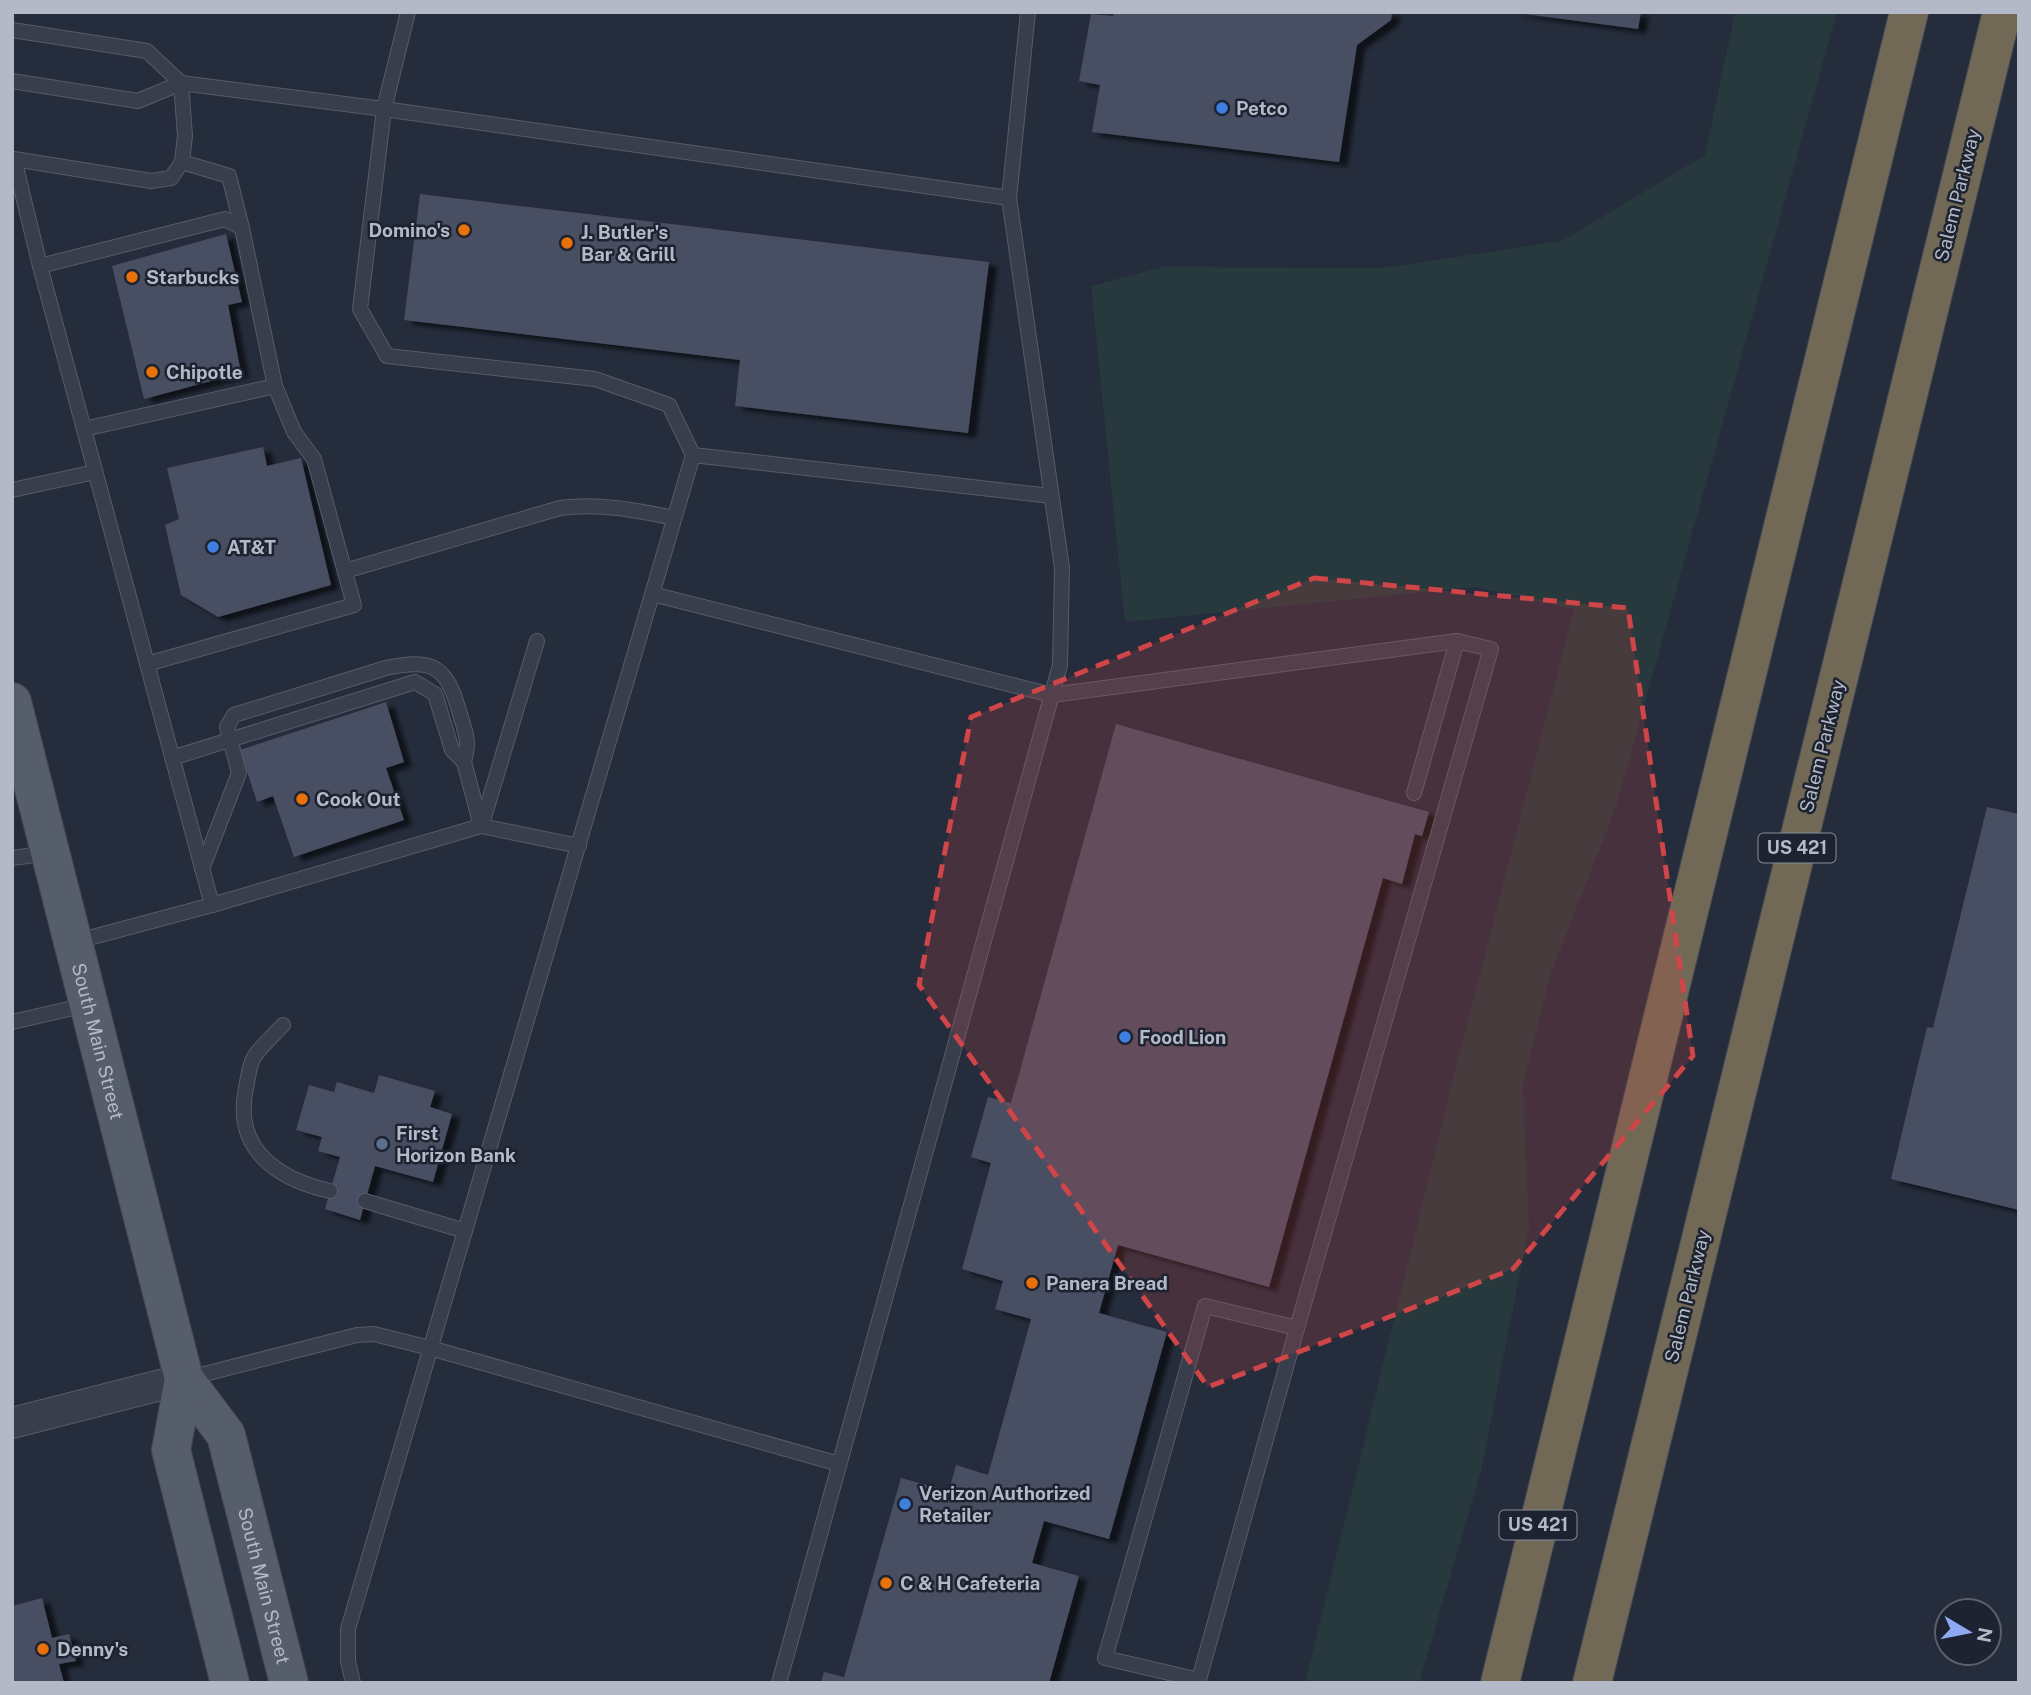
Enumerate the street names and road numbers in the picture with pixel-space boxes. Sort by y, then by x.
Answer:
street label: Salem Parkway [1930,126,1984,264]
street label: Salem Parkway [1795,677,1849,815]
road number: US 421 [1758,834,1836,862]
street label: South Main Street [68,961,129,1122]
street label: Salem Parkway [1660,1227,1714,1365]
street label: South Main Street [234,1505,295,1666]
road number: US 421 [1500,1510,1576,1540]

